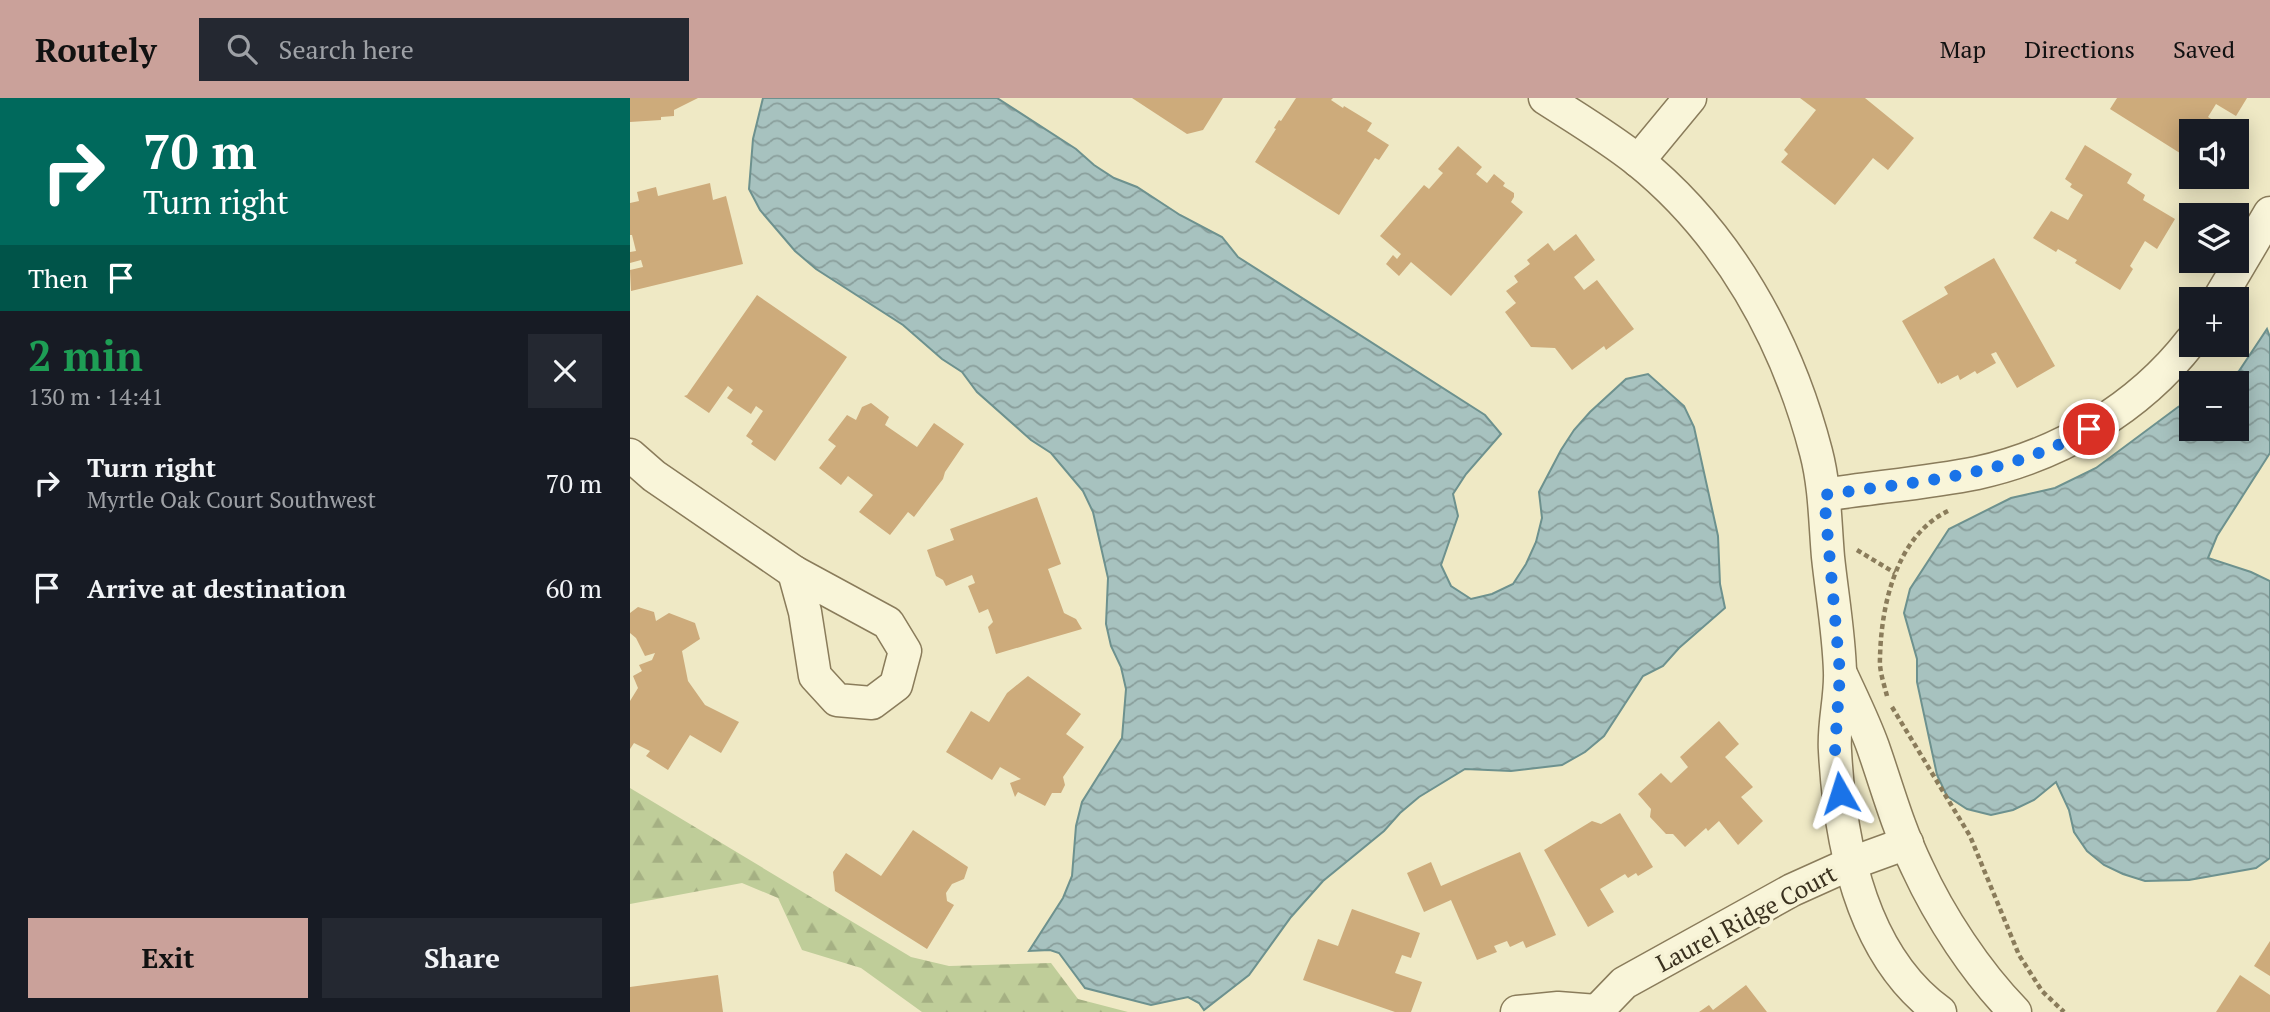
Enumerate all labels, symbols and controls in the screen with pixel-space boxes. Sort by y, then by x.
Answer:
search box [199,18,689,81]
text: Routely [35,28,157,71]
icon: search [223,30,261,68]
text: Search here [279,32,414,66]
text: Map [1940,33,1986,65]
text: Directions [2024,33,2135,65]
text: Saved [2173,33,2235,65]
text: 70 m [143,118,257,183]
map controls [2179,119,2249,441]
button: sound [2179,119,2249,189]
icon: right [28,126,119,217]
text: Turn right [143,181,289,223]
button: layers [2179,203,2249,273]
icon: arrive [102,259,140,297]
text: Then [28,261,88,295]
button: + [2179,287,2249,357]
text: 2 min [28,327,143,383]
button: close [528,334,602,408]
button: − [2179,371,2249,441]
text: 130 m · 14:41 [28,381,163,412]
pin [2059,399,2119,459]
icon: arrive [2070,410,2108,448]
text: Turn right [87,450,216,484]
icon: right [28,464,66,502]
text: 70 m [546,466,602,500]
text: Myrtle Oak Court Southwest [87,484,376,515]
icon: arrive [28,569,66,607]
text: Arrive at destination [87,571,346,605]
text: 60 m [546,571,602,605]
position arrow [1803,756,1877,830]
street label: Laurel Ridge Court [1650,857,1842,979]
button: Exit [28,918,308,998]
button: Share [322,918,602,998]

